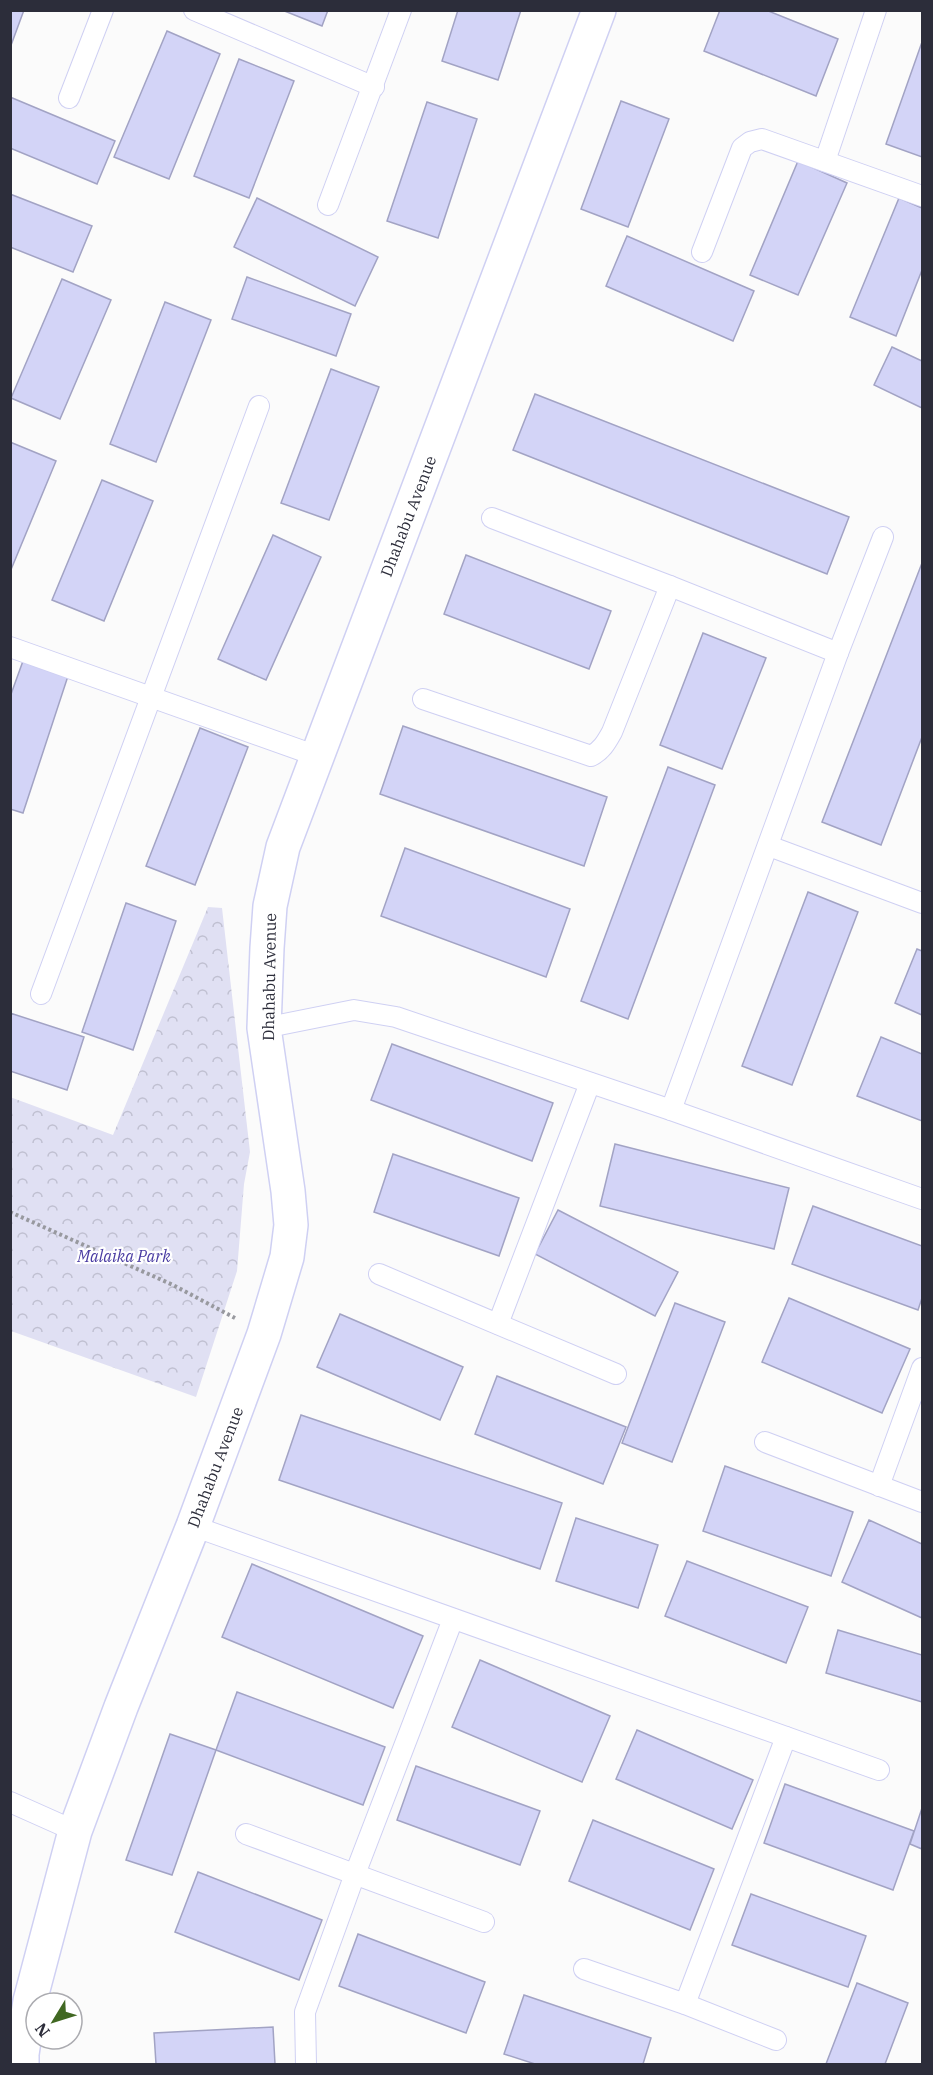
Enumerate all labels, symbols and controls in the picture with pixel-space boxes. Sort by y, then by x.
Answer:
street label: Dhahabu Avenue [376,453,440,579]
street label: Dhahabu Avenue [258,913,280,1041]
park label: Malaika Park [76,1246,171,1266]
street label: Dhahabu Avenue [183,1404,247,1530]
north arrow [24,1991,84,2051]
text: N [30,2019,54,2041]

